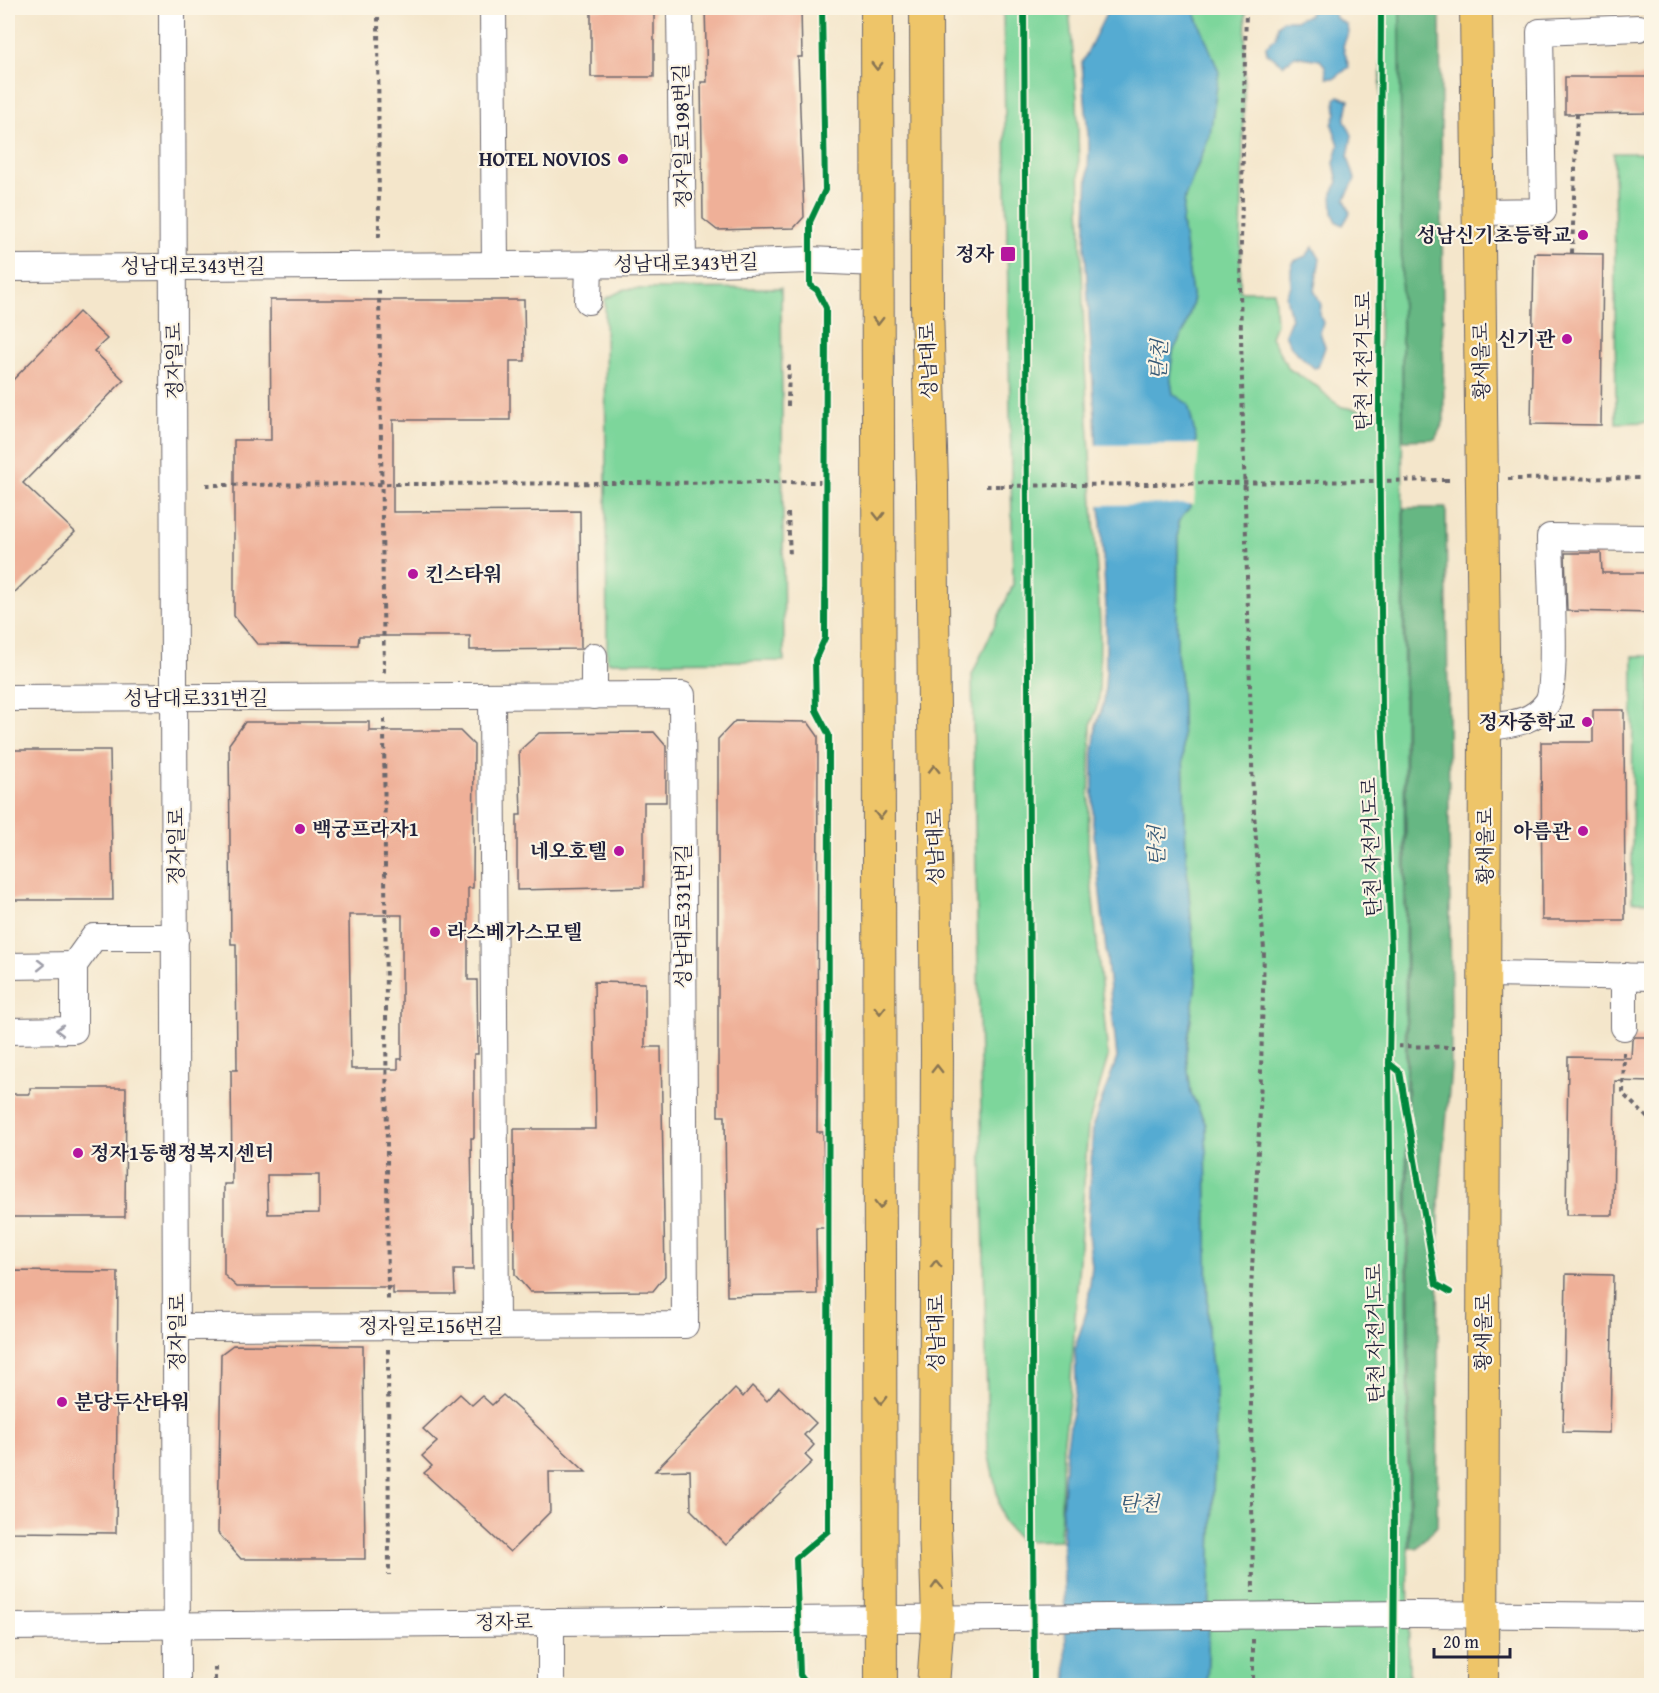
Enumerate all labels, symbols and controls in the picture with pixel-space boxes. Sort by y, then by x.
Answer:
one-way arrow [871,61,883,70]
street label: 정자일로198번길 [666,63,697,209]
place label: HOTEL NOVIOS [479,144,611,173]
marker: HOTEL NOVIOS [616,152,630,166]
place label: 성남신기초등학교 [1416,220,1572,249]
marker: 성남신기초등학교 [1576,228,1590,242]
place label: 정자 [955,239,995,268]
marker: 정자 [999,245,1017,263]
street label: 성남대로343번길 [613,247,759,278]
street label: 성남대로343번길 [121,251,265,280]
street label: 탄천 자전거도로 [1348,291,1377,431]
one-way arrow [872,317,884,326]
street label: 정자일로 [158,322,189,400]
street label: 성남대로 [912,322,943,400]
street label: 황새울로 [1465,322,1496,400]
place label: 신기관 [1497,324,1556,353]
marker: 신기관 [1560,332,1574,346]
water label: 탄천 [1142,337,1175,381]
one-way arrow [873,512,885,521]
place label: 킨스타워 [425,559,502,588]
marker: 킨스타워 [406,567,420,581]
street label: 성남대로331번길 [124,683,268,712]
place label: 정자중학교 [1478,707,1576,736]
marker: 정자중학교 [1580,715,1594,729]
one-way arrow [928,765,940,774]
street label: 탄천 자전거도로 [1354,777,1387,917]
street label: 정자일로 [161,807,190,885]
street label: 황새울로 [1470,807,1499,885]
street label: 성남대로 [919,808,950,886]
one-way arrow [874,810,886,819]
place label: 백궁프라자1 [312,814,419,843]
place label: 아름관 [1513,816,1572,845]
marker: 백궁프라자1 [293,822,307,836]
water label: 탄천 [1141,824,1172,866]
marker: 아름관 [1576,824,1590,838]
place label: 네오호텔 [530,836,607,865]
marker: 네오호텔 [612,844,626,858]
street label: 성남대로331번길 [668,844,697,988]
place label: 라스베가스모텔 [447,917,582,946]
marker: 라스베가스모텔 [428,925,442,939]
one-way arrow [36,959,45,971]
one-way arrow [874,1005,886,1014]
one-way arrow [55,1024,64,1036]
one-way arrow [931,1065,943,1074]
place label: 정자1동행정복지센터 [90,1138,274,1167]
marker: 정자1동행정복지센터 [71,1146,85,1160]
one-way arrow [874,1200,886,1209]
one-way arrow [930,1260,942,1269]
street label: 탄천 자전거도로 [1359,1263,1390,1403]
street label: 정자일로 [162,1293,191,1371]
street label: 황새울로 [1468,1293,1497,1371]
street label: 성남대로 [921,1294,950,1372]
street label: 정자일로156번길 [359,1311,503,1340]
place label: 분당두산타워 [74,1387,190,1416]
marker: 분당두산타워 [55,1395,69,1409]
one-way arrow [875,1395,887,1404]
water label: 탄천 [1119,1488,1161,1519]
one-way arrow [930,1581,943,1590]
street label: 정자로 [475,1606,533,1637]
scale bar [1434,1621,1510,1659]
text: 20 m [1443,1628,1479,1655]

